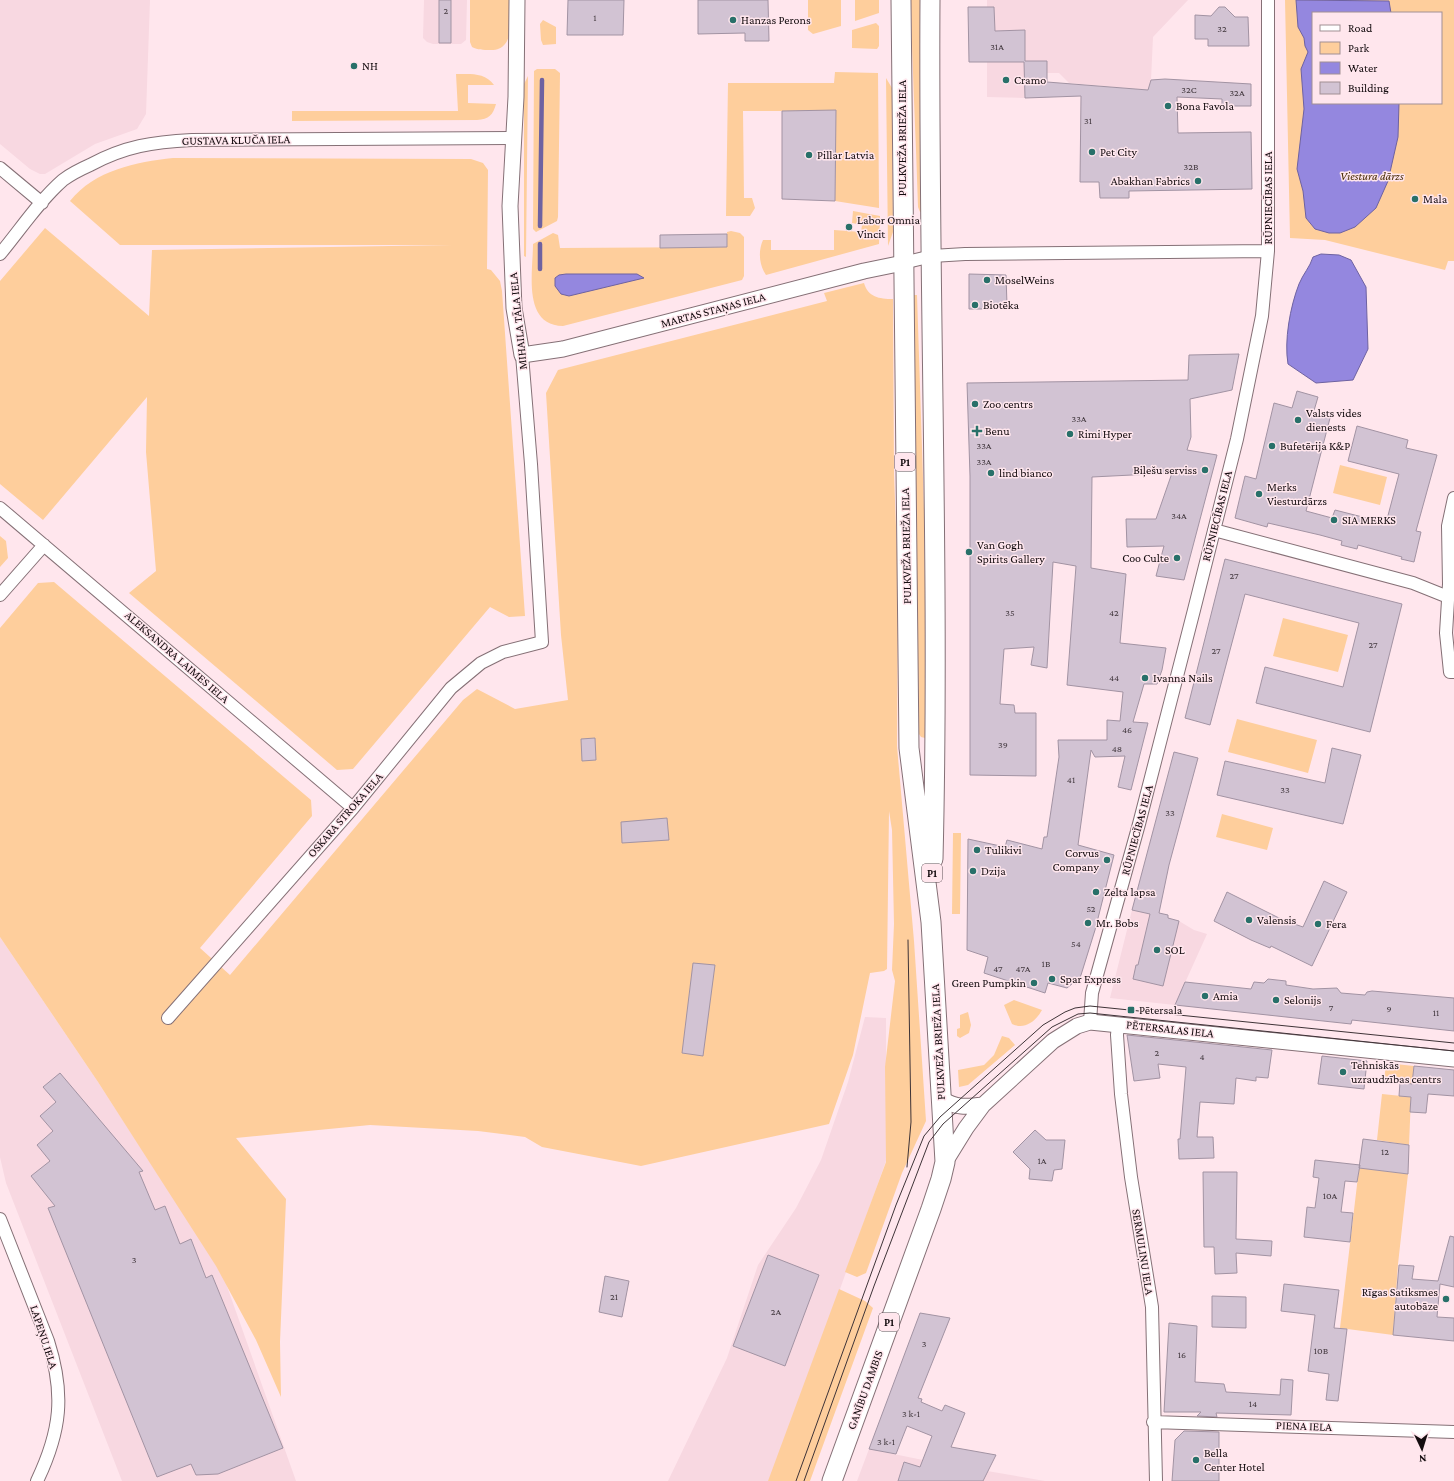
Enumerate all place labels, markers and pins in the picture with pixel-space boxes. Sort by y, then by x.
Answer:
place label: Hanzas Perons [741,13,811,27]
marker: Hanzas Perons [728,15,738,25]
place label: NH [362,59,378,73]
marker: NH [349,61,359,71]
place label: Cramo [1014,73,1046,87]
marker: Cramo [1001,75,1011,85]
place label: Bona Favola [1176,99,1234,113]
marker: Bona Favola [1163,101,1173,111]
place label: Pet City [1100,145,1137,159]
marker: Pet City [1087,147,1097,157]
place label: Pillar Latvia [817,148,875,162]
marker: Pillar Latvia [804,150,814,160]
place label: Abakhan Fabrics [1111,174,1190,188]
marker: Abakhan Fabrics [1193,176,1203,186]
place label: Mala [1423,192,1448,206]
marker: Mala [1410,194,1420,204]
place label: Labor Omnia Vincit [857,213,920,241]
marker: Labor Omnia Vincit [844,222,854,232]
place label: MoselWeins [995,273,1054,287]
marker: MoselWeins [982,275,992,285]
place label: Biotēka [983,298,1019,312]
marker: Biotēka [970,300,980,310]
place label: Zoo centrs [983,397,1033,411]
marker: Zoo centrs [970,399,980,409]
place label: Valsts vides dienests [1306,406,1362,434]
marker: Valsts vides dienests [1293,415,1303,425]
place label: Benu [985,424,1010,438]
marker: Benu [972,426,982,436]
place label: Rimi Hyper [1078,427,1133,441]
marker: Rimi Hyper [1065,429,1075,439]
place label: Bufetērija K&P [1280,439,1350,453]
marker: Bufetērija K&P [1267,441,1277,451]
place label: Biļešu serviss [1133,463,1197,478]
marker: Biļešu serviss [1200,465,1210,475]
place label: lind bianco [999,466,1053,480]
marker: lind bianco [986,468,996,478]
place label: Merks Viesturdārzs [1267,480,1327,508]
marker: Merks Viesturdārzs [1254,489,1264,499]
place label: SIA MERKS [1342,513,1396,527]
marker: SIA MERKS [1329,515,1339,525]
place label: Van Gogh Spirits Gallery [977,538,1045,566]
marker: Van Gogh Spirits Gallery [964,547,974,557]
place label: Coo Culte [1122,551,1169,565]
marker: Coo Culte [1172,553,1182,563]
place label: Ivanna Nails [1153,671,1213,685]
marker: Ivanna Nails [1140,673,1150,683]
place label: Tulikivi [985,843,1022,857]
marker: Tulikivi [972,845,982,855]
place label: Corvus Company [1053,846,1099,874]
marker: Corvus Company [1102,855,1112,865]
place label: Dzija [981,864,1006,878]
marker: Dzija [968,866,978,876]
place label: Zelta lapsa [1104,885,1156,899]
marker: Zelta lapsa [1091,887,1101,897]
place label: Valensis [1257,913,1297,927]
marker: Valensis [1244,915,1254,925]
place label: Mr. Bobs [1096,916,1139,930]
place label: Fera [1326,917,1347,931]
marker: Mr. Bobs [1083,918,1093,928]
marker: Fera [1313,919,1323,929]
place label: SOL [1165,943,1185,957]
marker: SOL [1152,945,1162,955]
place label: Spar Express [1060,972,1121,986]
marker: Spar Express [1047,974,1057,984]
place label: Green Pumpkin [952,976,1027,990]
marker: Green Pumpkin [1029,978,1039,988]
place label: Amia [1213,989,1239,1003]
marker: Amia [1200,991,1210,1001]
place label: Selonijs [1284,993,1322,1007]
marker: Selonijs [1271,995,1281,1005]
place label: Pētersala [1139,1003,1183,1017]
marker: Pētersala [1126,1005,1136,1015]
place label: Tehniskās uzraudzības centrs [1351,1058,1441,1086]
marker: Tehniskās uzraudzības centrs [1338,1067,1348,1077]
place label: Rīgas Satiksmes autobāze [1362,1285,1438,1313]
marker: Rīgas Satiksmes autobāze [1441,1294,1451,1304]
place label: Bella Center Hotel [1204,1446,1265,1474]
marker: Bella Center Hotel [1191,1455,1201,1465]

